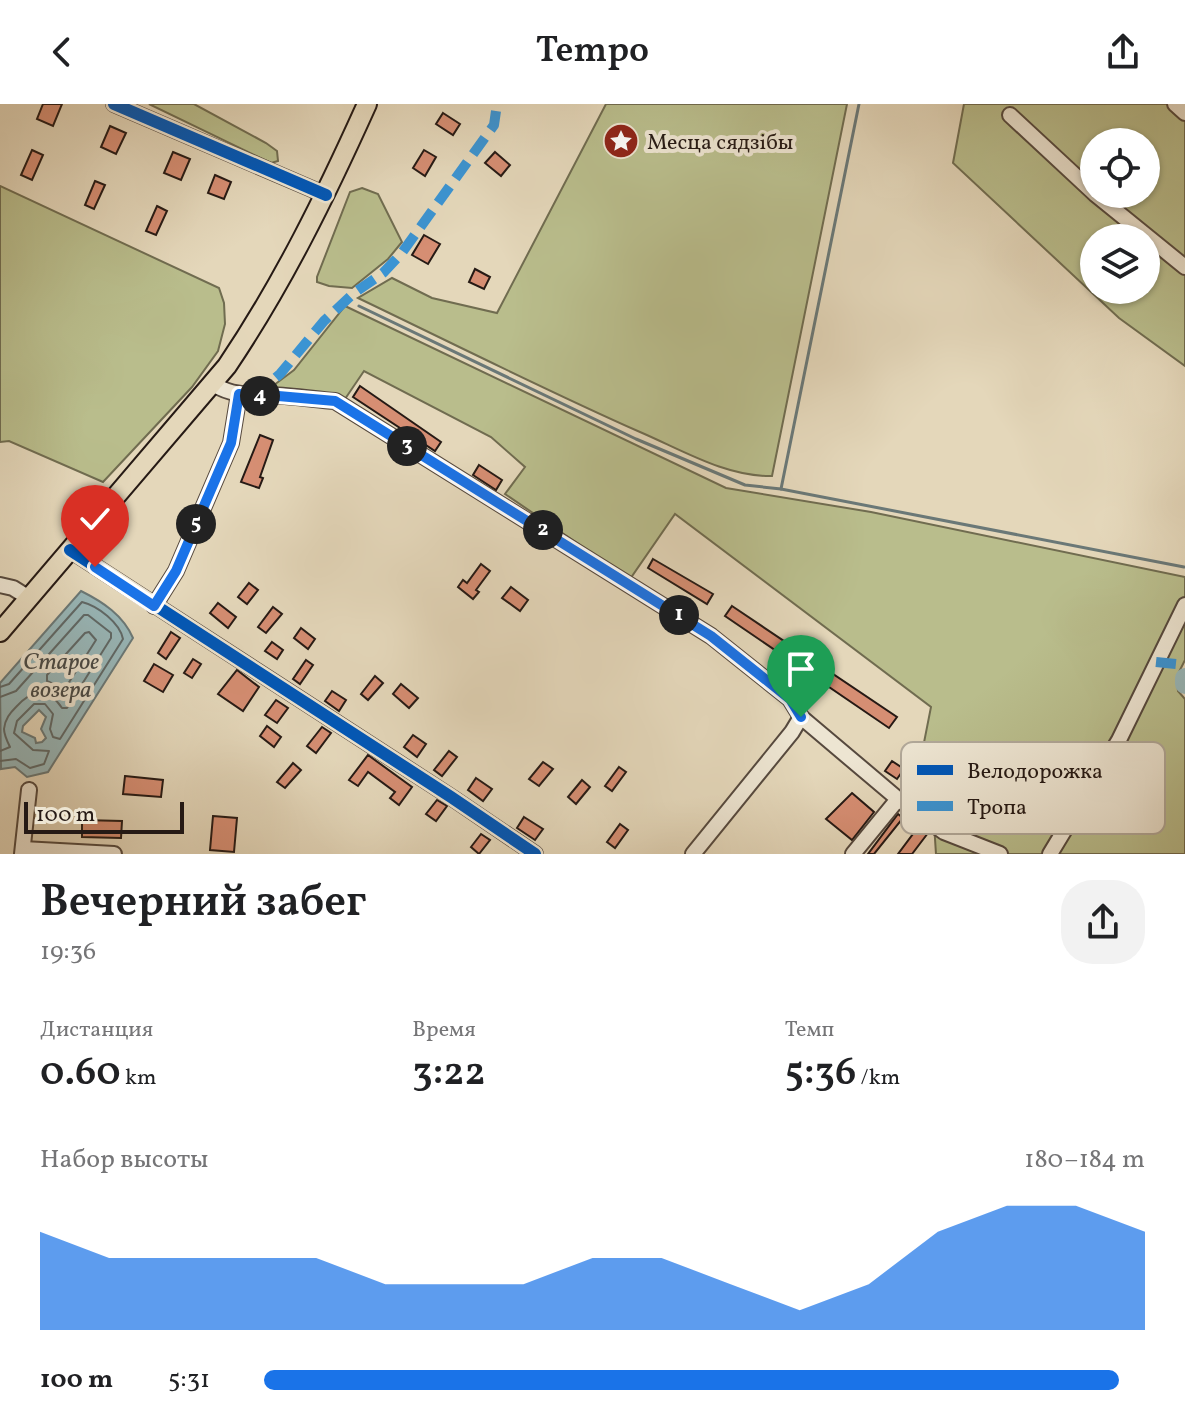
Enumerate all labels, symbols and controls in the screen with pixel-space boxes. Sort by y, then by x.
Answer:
text: Tempo [536,27,649,77]
icon: back [40,30,84,74]
icon: share [1101,30,1145,74]
place icon: Месца сядзібы [602,122,640,160]
place label: Месца сядзібы [647,128,793,159]
map controls [1080,128,1160,304]
button: locate [1080,128,1160,208]
button: layers [1080,224,1160,304]
pin: 4 [240,376,280,416]
text: 4 [253,380,267,411]
pin: 3 [387,426,427,466]
text: 3 [401,430,413,461]
pin [61,485,129,567]
icon: check [73,497,117,541]
pin: 5 [176,504,216,544]
text: 5 [191,508,201,539]
pin: 2 [523,510,563,550]
text: 2 [537,514,549,545]
pin: 1 [659,595,699,635]
text: 1 [675,599,683,630]
pin [767,635,835,717]
water label: Старое возера [23,646,99,708]
icon: arrive [779,647,823,691]
legend [901,742,1165,834]
text: Велодорожка [967,757,1103,788]
text: Тропа [967,793,1027,824]
scale bar [24,798,184,834]
text: 100 m [36,800,95,831]
text: Вечерний забег [40,873,367,934]
button: share [1061,880,1145,964]
text: 19:36 [40,934,96,970]
text: Дистанция [40,1015,153,1046]
text: Время [412,1015,476,1046]
text: Темп [785,1015,834,1046]
text: 0.60 [40,1046,121,1102]
text: 3:22 [412,1046,485,1102]
text: 5:36 [785,1046,856,1102]
text: km [121,1063,157,1094]
text: /km [856,1063,900,1094]
text: Набор высоты [40,1142,208,1178]
text: 180–184 m [1024,1142,1145,1178]
text: 100 m [40,1362,113,1398]
text: 5:31 [168,1362,210,1398]

